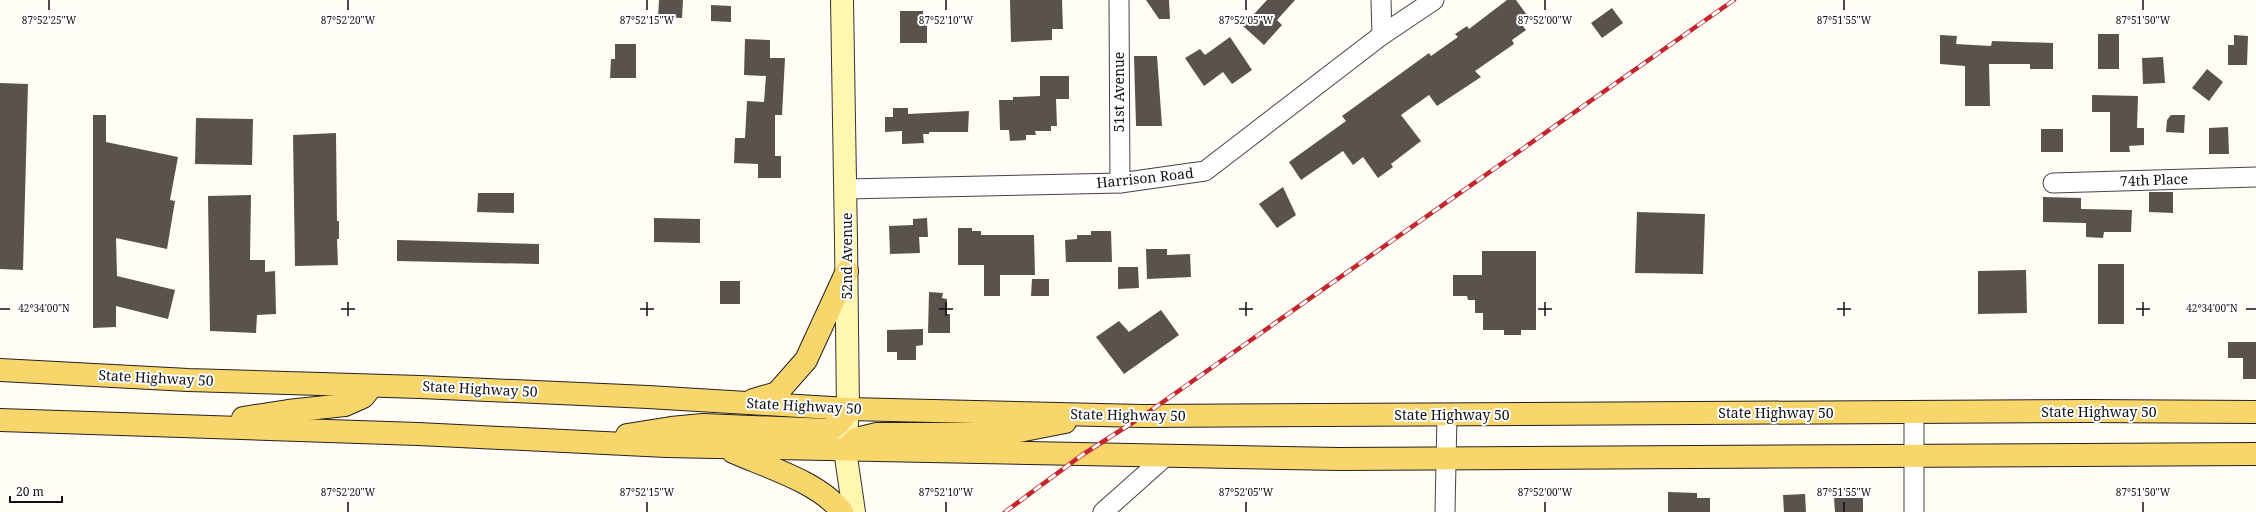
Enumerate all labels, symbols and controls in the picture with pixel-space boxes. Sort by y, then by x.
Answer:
text: 87°52'25"W [22,13,77,27]
text: 87°52'20"W [321,13,376,27]
text: 87°52'15"W [620,13,675,27]
text: 87°52'10"W [919,13,974,27]
text: 87°52'05"W [1219,13,1274,27]
text: 87°52'00"W [1518,13,1573,27]
text: 87°51'55"W [1817,13,1872,27]
text: 87°51'50"W [2116,13,2171,27]
street label: 51st Avenue [1109,52,1128,132]
street label: Harrison Road [1095,163,1195,192]
street label: 74th Place [2120,169,2188,190]
street label: 52nd Avenue [837,213,856,299]
text: 42°34'00"N [18,301,70,315]
text: 42°34'00"N [2186,301,2238,315]
street label: State Highway 50 [98,365,214,390]
street label: State Highway 50 [422,376,538,401]
street label: State Highway 50 [746,393,862,418]
street label: State Highway 50 [2041,402,2157,421]
street label: State Highway 50 [1718,403,1834,422]
street label: State Highway 50 [1070,404,1186,425]
street label: State Highway 50 [1394,405,1510,424]
scale bar [10,478,62,504]
text: 20 m [16,483,44,500]
text: 87°52'20"W [321,485,376,499]
text: 87°52'15"W [620,485,675,499]
text: 87°52'10"W [919,485,974,499]
text: 87°52'05"W [1219,485,1274,499]
text: 87°52'00"W [1518,485,1573,499]
text: 87°51'55"W [1817,485,1872,499]
text: 87°51'50"W [2116,485,2171,499]

